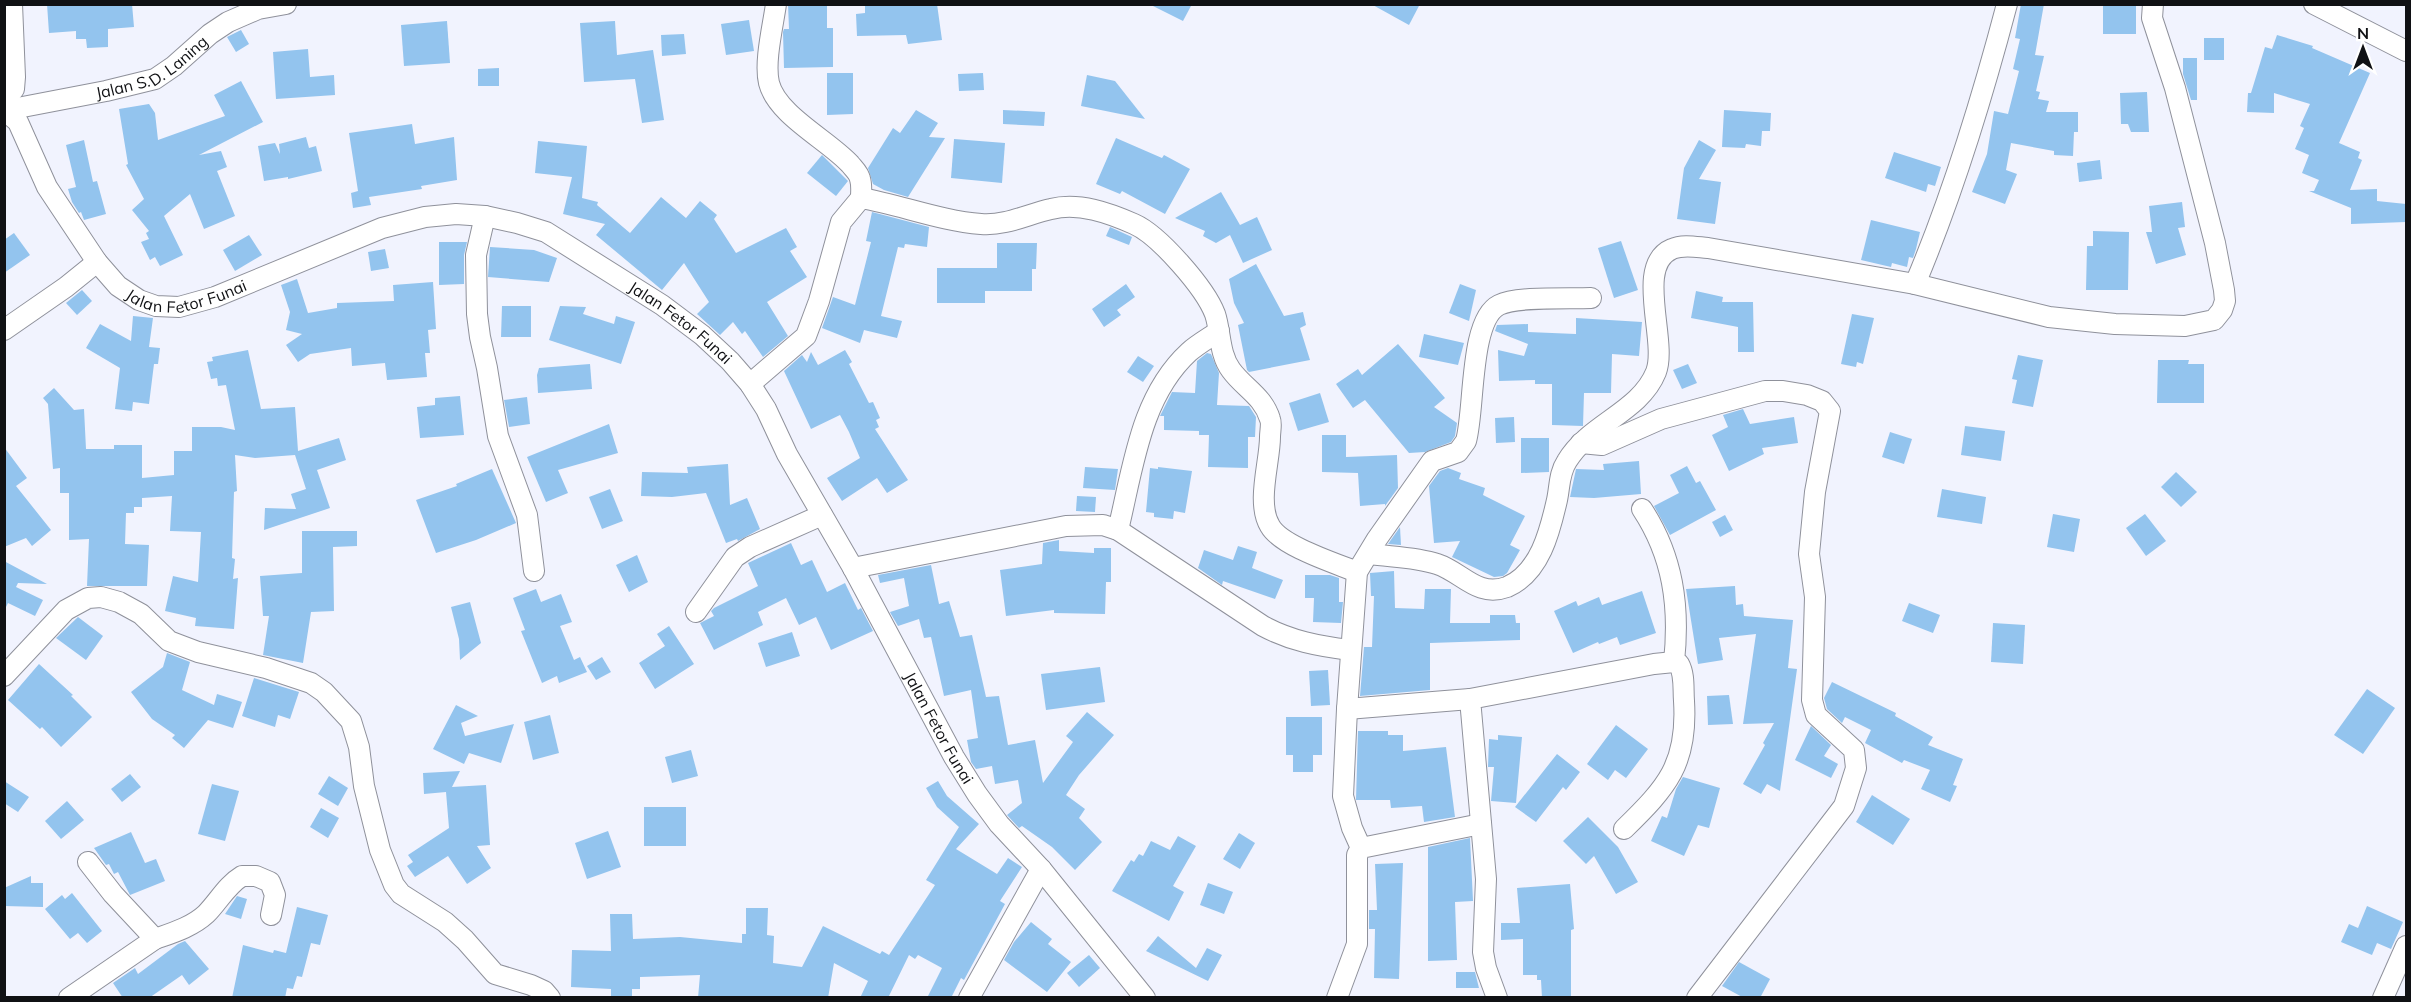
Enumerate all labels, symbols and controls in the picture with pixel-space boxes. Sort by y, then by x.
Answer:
north arrow [2333,18,2393,78]
text: N [2357,23,2369,43]
street label: Jalan S.D. Laning [94,31,212,103]
street label: Jalan Fetor Funai [122,275,249,318]
street label: Jalan Fetor Funai [625,277,736,368]
street label: Jalan Fetor Funai [900,668,978,787]

